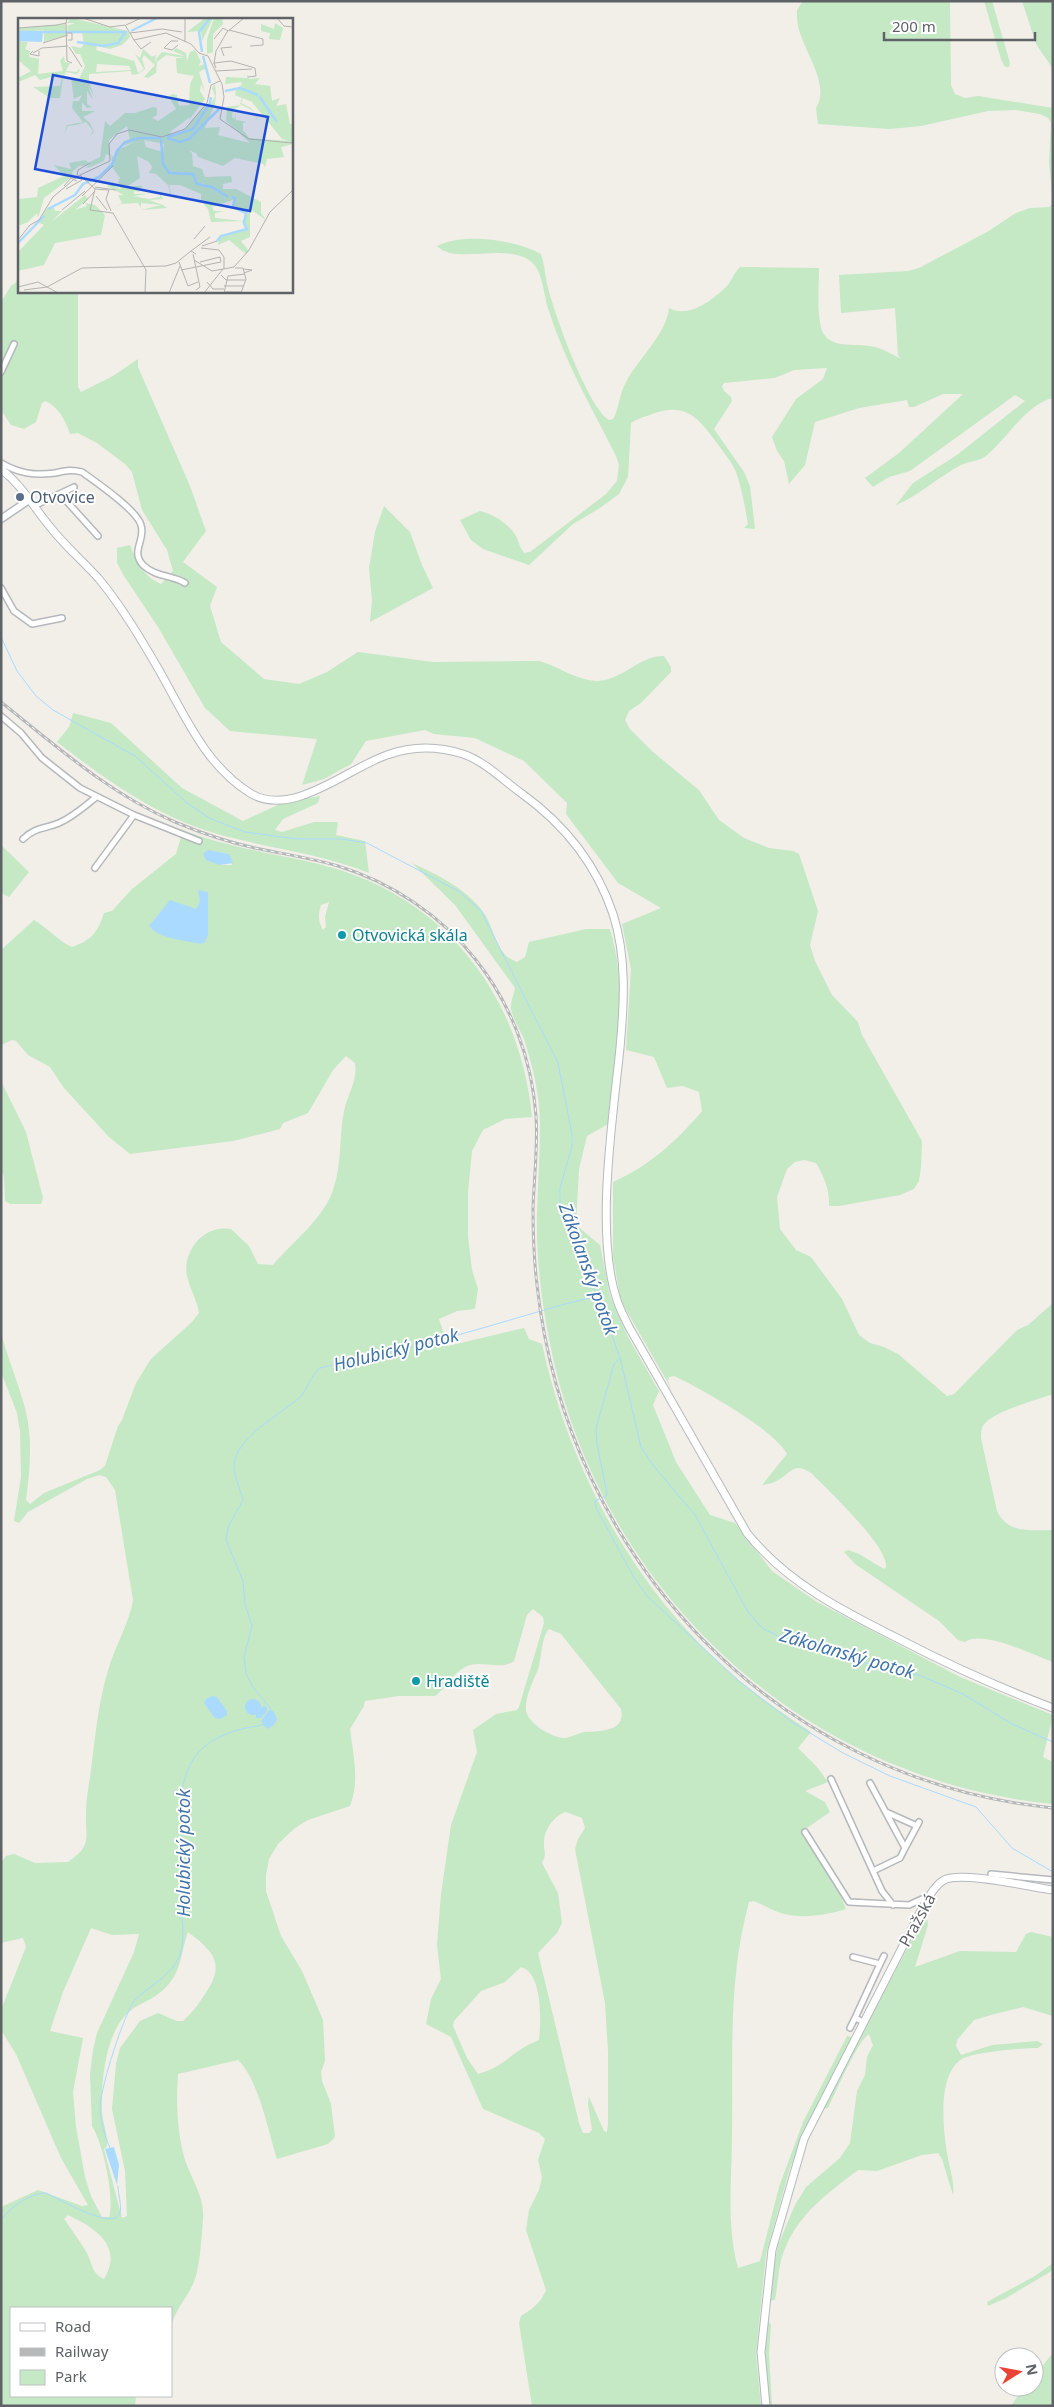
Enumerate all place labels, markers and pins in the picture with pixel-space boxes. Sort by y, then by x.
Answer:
place label: Otvovice [30,486,95,508]
marker: Otvovice [14,491,26,503]
place label: Otvovická skála [352,924,468,946]
marker: Otvovická skála [336,929,348,941]
place label: Hradiště [426,1670,490,1692]
marker: Hradiště [410,1675,422,1687]

